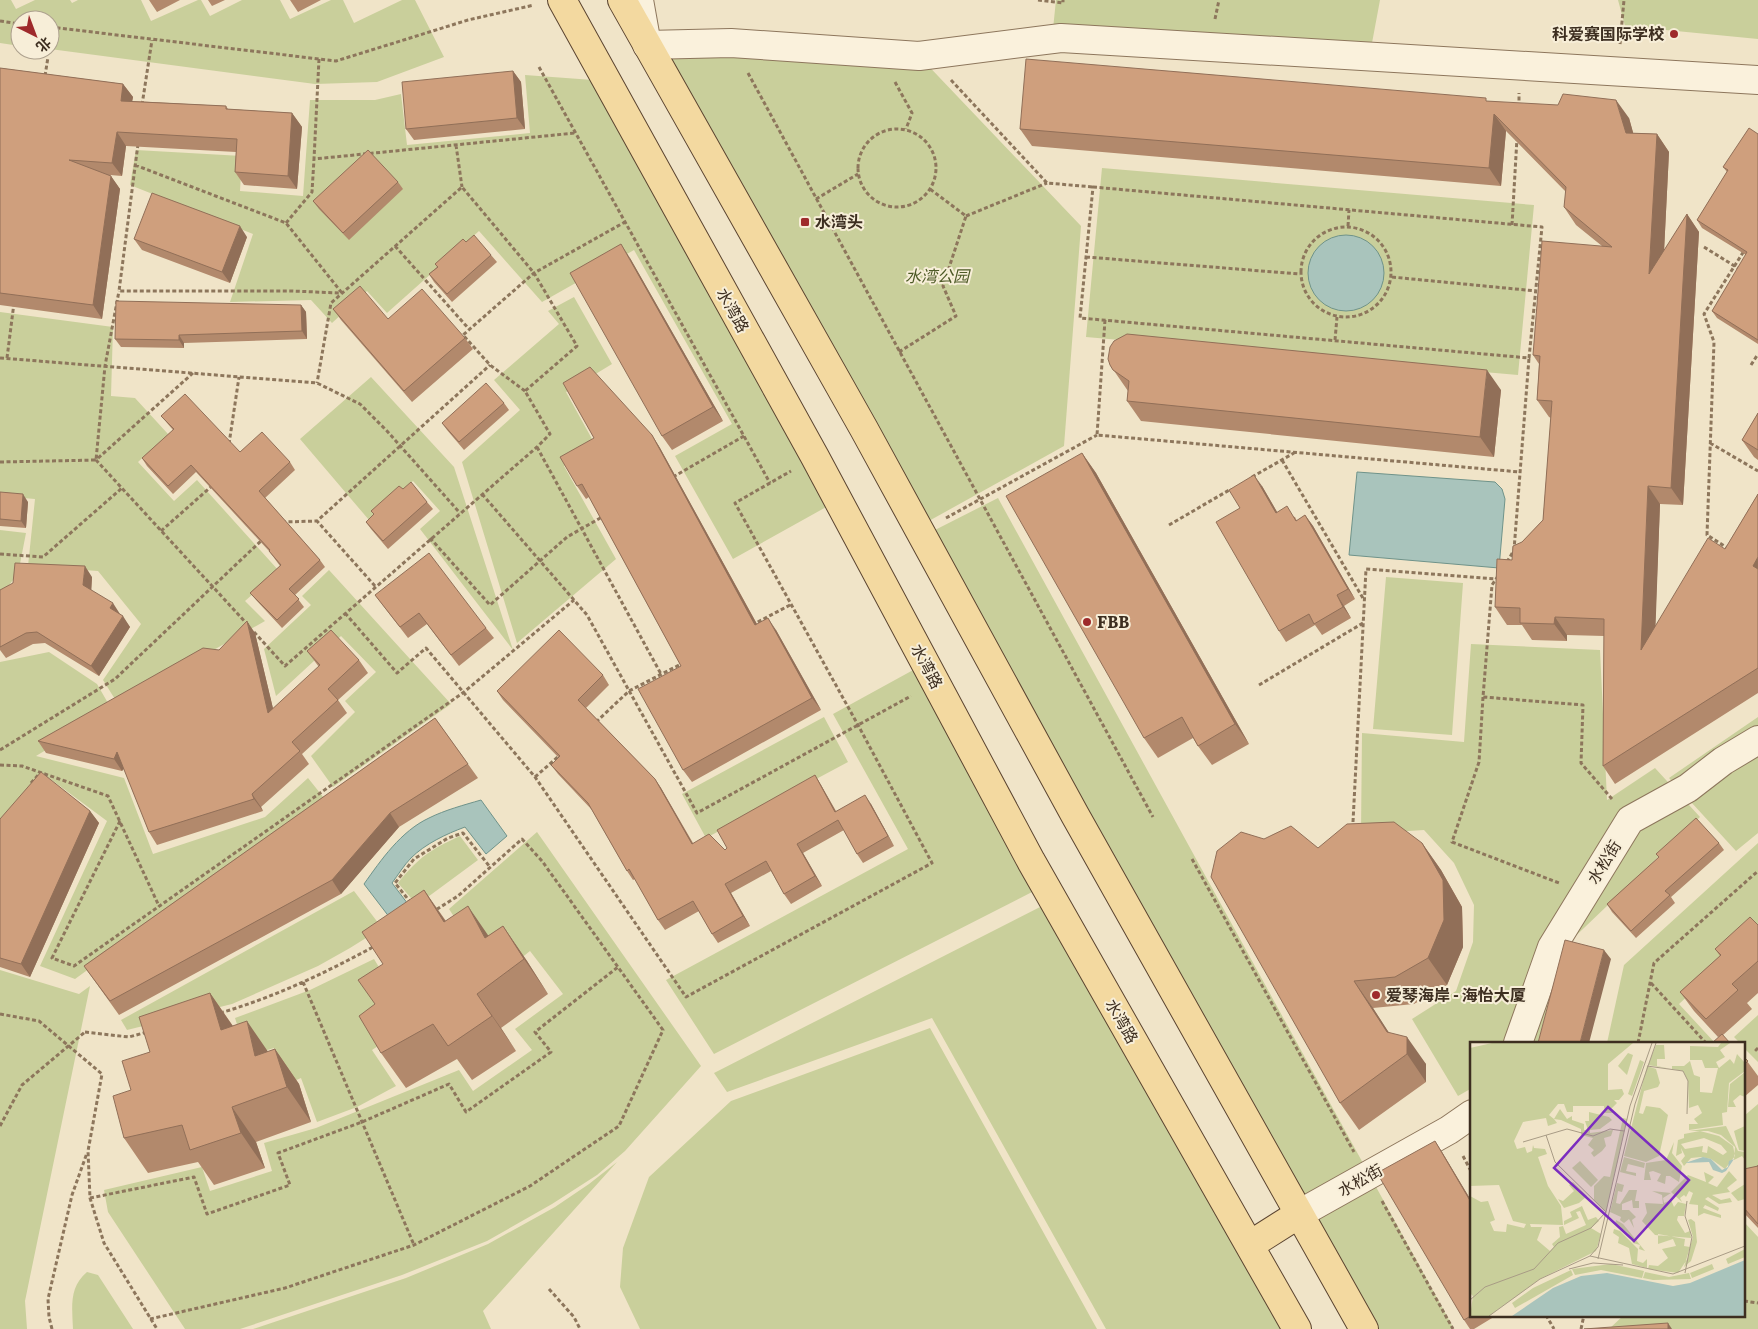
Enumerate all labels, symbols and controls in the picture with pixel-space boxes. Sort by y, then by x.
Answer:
north arrow [10,10,60,60]
place label: 科爱赛国际学校 [1552,21,1665,45]
marker: 科爱赛国际学校 [1668,28,1680,40]
text: 北 [32,33,56,58]
place label: 水湾头 [815,209,863,233]
marker: 水湾头 [799,216,811,228]
park label: 水湾公园 [905,263,971,287]
street label: 水湾路 [712,283,756,336]
place label: FBB [1097,609,1129,633]
marker: FBB [1081,616,1093,628]
street label: 水湾路 [906,639,950,692]
street label: 水松街 [1580,835,1626,888]
place label: 爱琴海岸 - 海怡大厦 [1386,982,1526,1006]
marker: 爱琴海岸 - 海怡大厦 [1370,989,1382,1001]
street label: 水湾路 [1100,994,1145,1047]
inset map [1470,1042,1746,1316]
street label: 水松街 [1333,1157,1386,1201]

